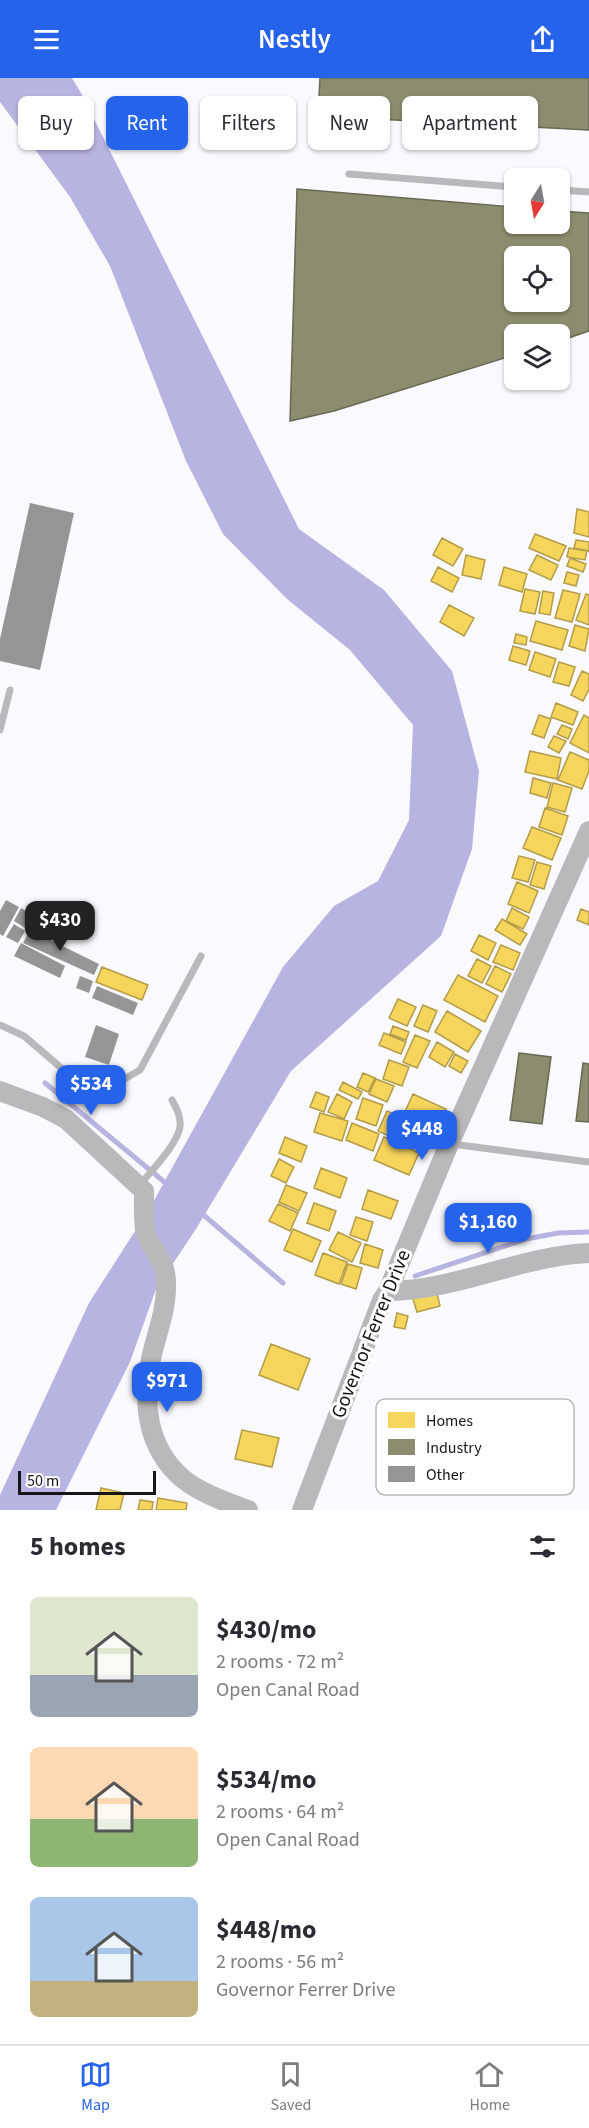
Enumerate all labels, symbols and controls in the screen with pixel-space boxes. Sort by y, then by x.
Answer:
text: Nestly [258,20,331,59]
icon: menu [30,23,63,56]
icon: share [526,23,559,56]
chip: Buy [18,96,94,150]
chip: Rent [106,96,188,150]
chip: Filters [200,96,296,150]
chip: New [308,96,390,150]
chip: Apartment [402,96,538,150]
north arrow [504,168,570,234]
map controls [504,168,570,390]
button: locate [504,246,570,312]
button: layers [504,324,570,390]
pin: $430 [24,901,96,952]
text: $430 [39,906,81,934]
pin: $534 [55,1065,127,1116]
text: $534 [70,1070,112,1098]
pin: $448 [386,1110,458,1161]
text: $448 [401,1115,443,1143]
pin: $1,160 [439,1203,537,1254]
text: $1,160 [459,1208,517,1236]
street label: Governor Ferrer Drive [324,1246,418,1422]
pin: $971 [131,1362,203,1413]
text: $971 [146,1367,188,1395]
legend [376,1399,574,1495]
text: Homes [426,1410,473,1432]
text: Industry [426,1437,482,1459]
text: Other [426,1464,465,1486]
scale bar [18,1468,156,1496]
text: 50 m [27,1470,59,1492]
text: 5 homes [30,1528,125,1565]
icon: filters [526,1530,559,1563]
text: $430/mo [216,1611,316,1648]
icon: home [78,1621,150,1693]
text: 2 rooms · 72 m² [216,1648,344,1676]
text: Open Canal Road [216,1676,360,1704]
text: $534/mo [216,1761,316,1798]
icon: home [78,1771,150,1843]
text: 2 rooms · 64 m² [216,1798,344,1826]
text: Open Canal Road [216,1826,360,1854]
text: $448/mo [216,1911,316,1948]
icon: home [78,1921,150,1993]
text: 2 rooms · 56 m² [216,1948,344,1976]
text: Governor Ferrer Drive [216,1976,395,2004]
tab: Map [79,2058,112,2116]
tab: Saved [270,2058,311,2116]
tab: Home [470,2058,510,2116]

